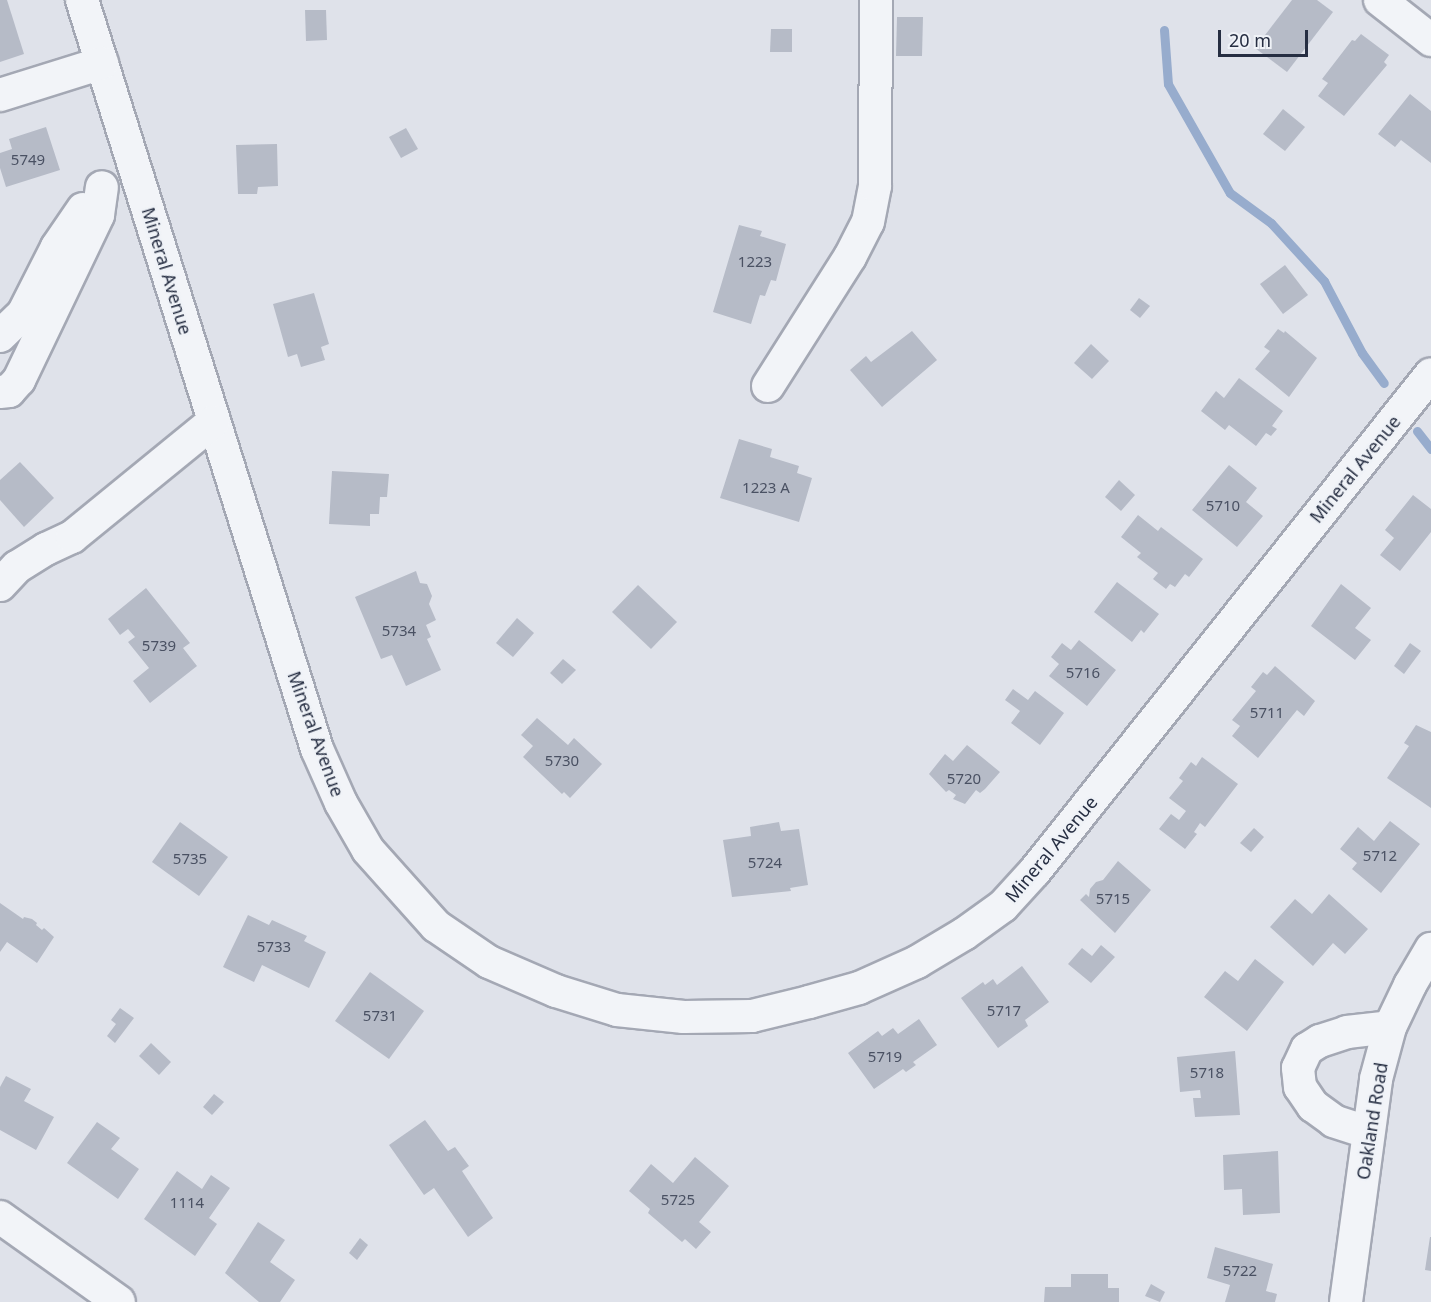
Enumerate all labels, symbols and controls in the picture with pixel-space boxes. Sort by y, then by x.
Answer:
scale bar [1221,18,1311,56]
text: 20 m [1229,28,1271,52]
house number: 5749 [11,151,45,169]
street label: Mineral Avenue [137,205,197,337]
house number: 1223 [738,253,772,271]
street label: Mineral Avenue [1305,411,1405,527]
house number: 1223 A [742,479,790,497]
house number: 5710 [1206,497,1240,515]
house number: 5734 [382,622,416,640]
house number: 5739 [142,637,176,655]
house number: 5716 [1066,664,1100,682]
street label: Mineral Avenue [283,668,349,800]
house number: 5711 [1250,704,1284,722]
house number: 5730 [545,752,579,770]
house number: 5720 [947,770,981,788]
street label: Mineral Avenue [1000,792,1102,906]
house number: 5712 [1363,847,1397,865]
house number: 5735 [173,850,207,868]
house number: 5724 [748,854,782,872]
house number: 5715 [1096,890,1130,908]
house number: 5733 [257,938,291,956]
house number: 5717 [987,1002,1021,1020]
house number: 5731 [363,1007,397,1025]
house number: 5719 [868,1048,902,1066]
street label: Oakland Road [1352,1061,1392,1181]
house number: 5718 [1190,1064,1224,1082]
house number: 5725 [661,1191,695,1209]
house number: 1114 [170,1194,204,1212]
house number: 5722 [1223,1262,1257,1280]

